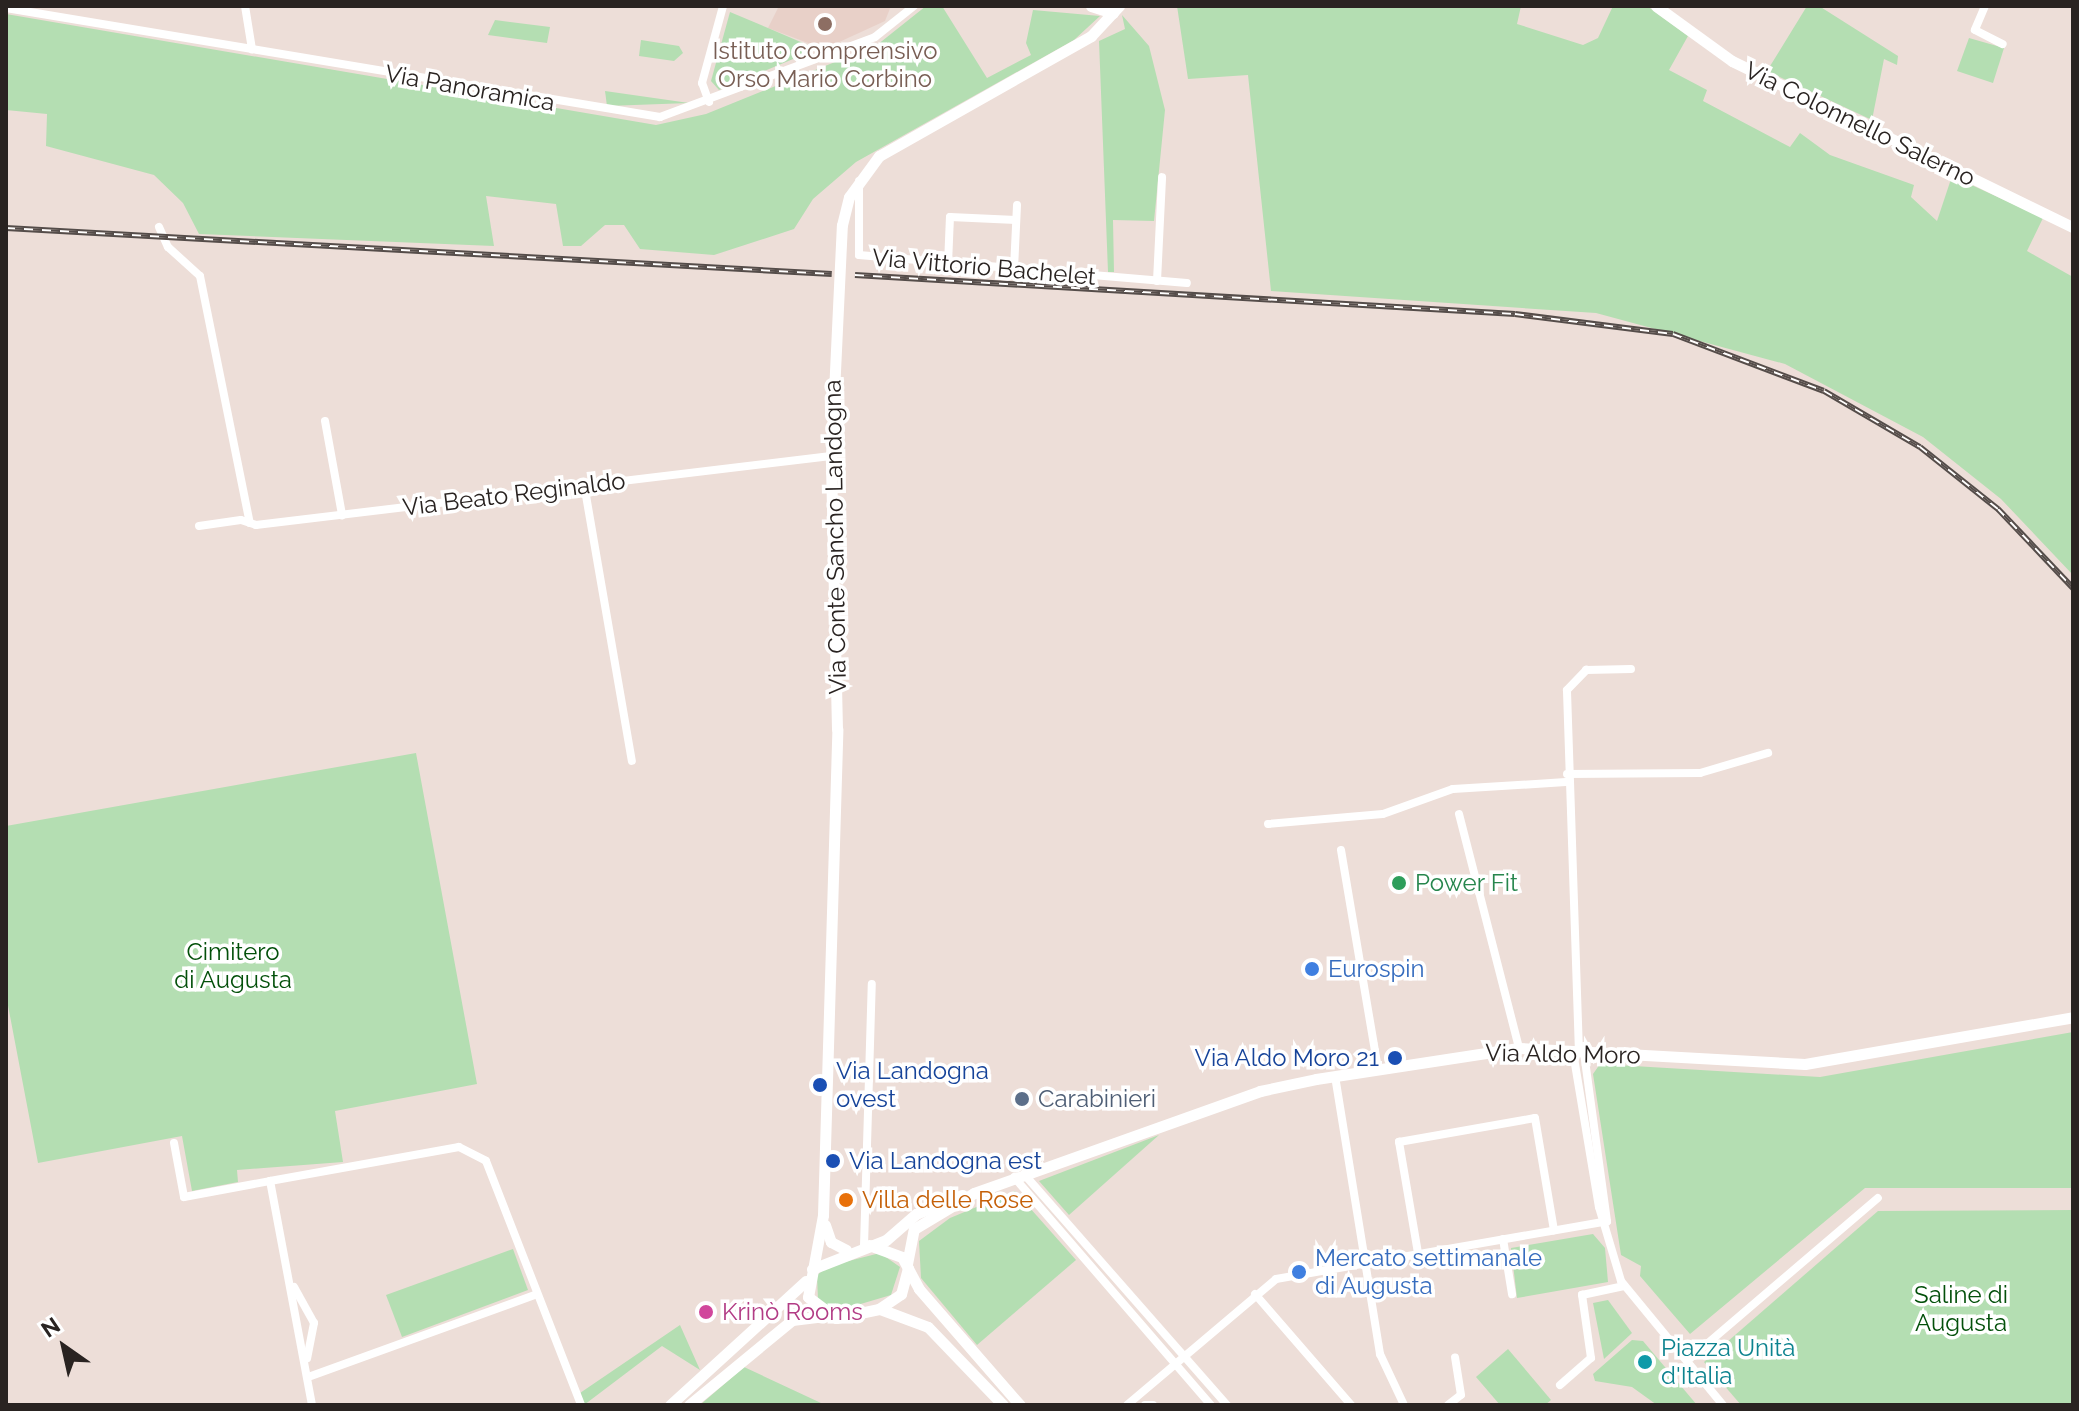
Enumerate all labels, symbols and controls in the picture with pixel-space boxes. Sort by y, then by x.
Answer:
marker: Istituto comprensivo Orso Mario Corbino [816,15,834,33]
place label: Istituto comprensivo Orso Mario Corbino [712,37,938,93]
street label: Via Colonnello Salerno [1740,56,1980,192]
street label: Via Panoramica [383,59,557,117]
street label: Via Vittorio Bachelet [871,243,1097,291]
street label: Via Conte Sancho Landogna [818,379,852,695]
street label: Via Beato Reginaldo [401,466,627,522]
place label: Power Fit [1415,869,1519,897]
marker: Power Fit [1390,874,1408,892]
park label: Cimitero di Augusta [174,938,292,994]
place label: Eurospin [1328,955,1425,983]
marker: Eurospin [1303,960,1321,978]
street label: Via Aldo Moro [1485,1038,1641,1070]
place label: Via Aldo Moro 21 [1194,1044,1379,1072]
marker: Via Aldo Moro 21 [1386,1049,1404,1067]
place label: Via Landogna ovest [836,1057,989,1113]
marker: Via Landogna ovest [811,1076,829,1094]
place label: Carabinieri [1038,1085,1156,1113]
marker: Carabinieri [1013,1090,1031,1108]
place label: Via Landogna est [849,1147,1042,1175]
marker: Via Landogna est [824,1152,842,1170]
place label: Villa delle Rose [862,1186,1033,1214]
marker: Villa delle Rose [837,1191,855,1209]
place label: Mercato settimanale di Augusta [1315,1244,1542,1300]
marker: Mercato settimanale di Augusta [1290,1263,1308,1281]
park label: Saline di Augusta [1914,1281,2008,1337]
place label: Krinò Rooms [722,1298,863,1326]
marker: Krinò Rooms [697,1303,715,1321]
north arrow [24,1307,104,1387]
text: N [36,1312,65,1343]
place label: Piazza Unità d'Italia [1661,1334,1795,1390]
marker: Piazza Unità d'Italia [1636,1353,1654,1371]

